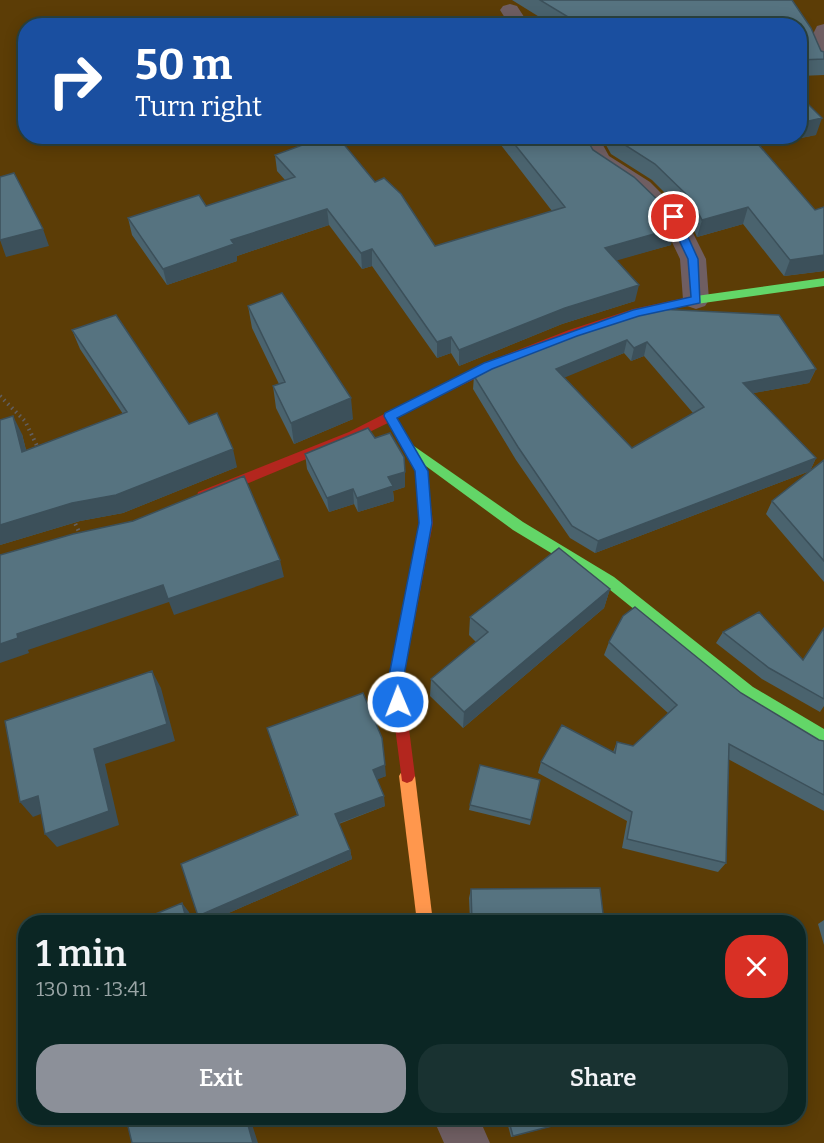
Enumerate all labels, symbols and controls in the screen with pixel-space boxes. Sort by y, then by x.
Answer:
text: 50 m [135,40,232,90]
icon: right [36,42,114,120]
text: Turn right [135,91,262,123]
pin [648,191,699,242]
icon: arrive [657,200,690,233]
position arrow [366,670,430,734]
text: 1 min [36,932,127,976]
button: close [725,935,788,998]
text: 130 m · 13:41 [36,977,147,1001]
button: Exit [36,1044,406,1113]
button: Share [418,1044,788,1113]

